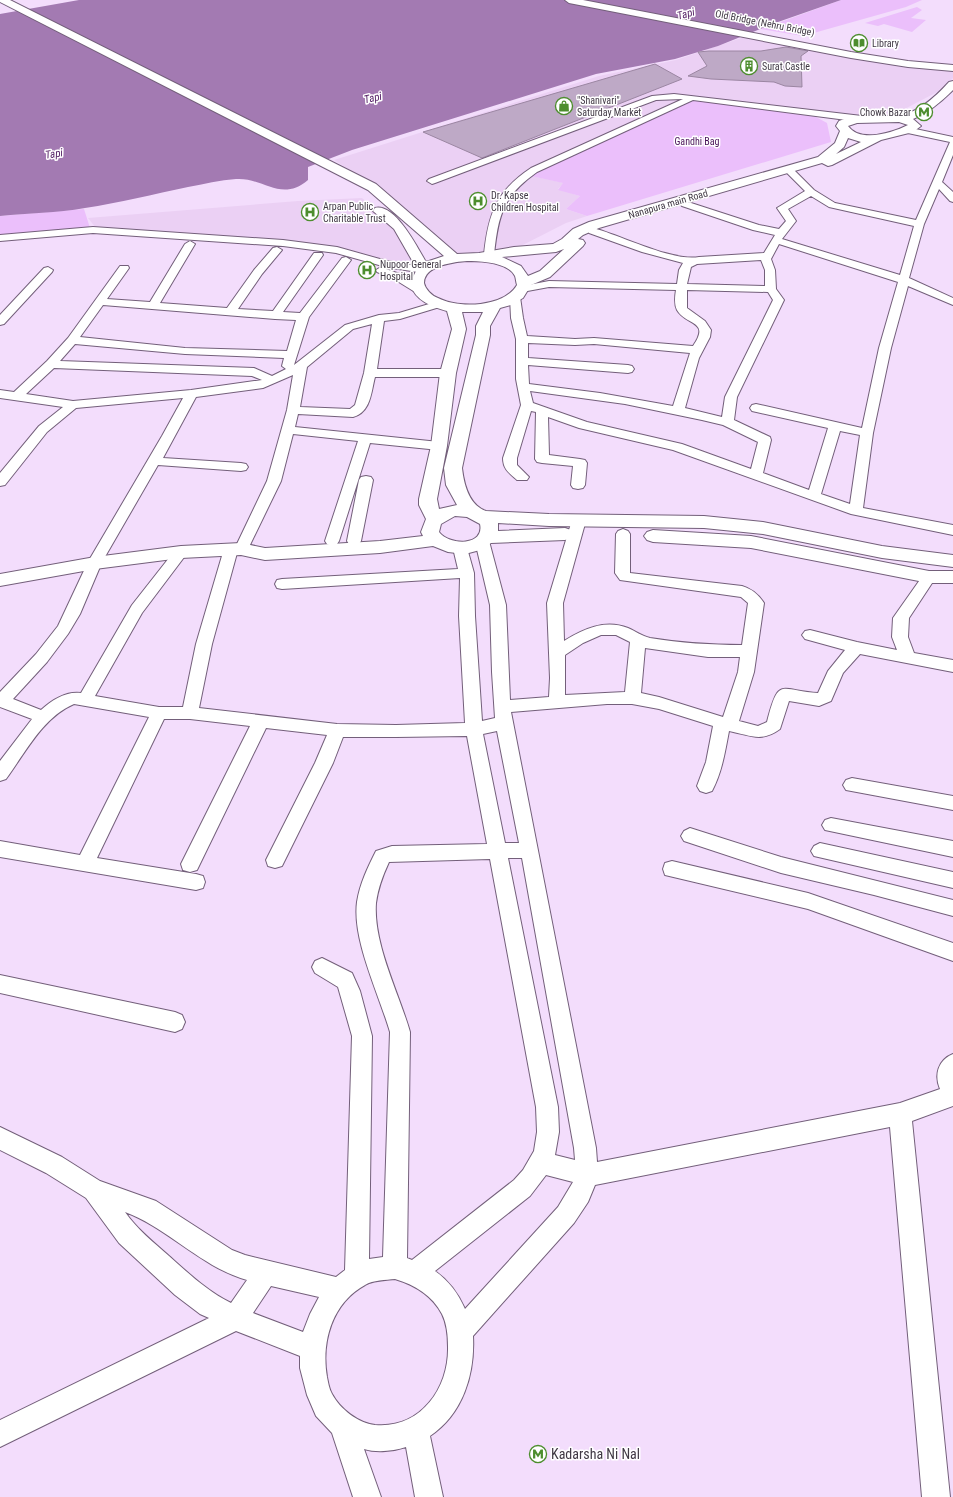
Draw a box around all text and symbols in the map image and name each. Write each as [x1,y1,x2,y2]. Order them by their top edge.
water label: Tapi [676,5,697,23]
street label: Old Bridge (Nehru Bridge) [714,8,816,39]
library icon: Library [849,33,869,53]
place label: Library [872,38,899,49]
building icon: Surat Castle [739,56,759,76]
place label: Surat Castle [762,61,810,72]
water label: Tapi [363,90,384,106]
place label: "Shanivari" Saturday Market [577,95,641,118]
shop icon: "Shanivari" Saturday Market [554,96,574,116]
metro station icon: Chowk Bazar [914,102,934,122]
place label: Chowk Bazar [860,107,911,118]
park label: Gandhi Bag [674,136,720,147]
water label: Tapi [44,146,64,162]
street label: Nanapura main Road [627,187,709,221]
place label: Dr. Kapse Children Hospital [491,190,559,213]
hospital icon: Dr. Kapse Children Hospital [468,191,488,211]
place label: Arpan Public Charitable Trust [323,201,386,224]
hospital icon: Arpan Public Charitable Trust [300,202,320,222]
place label: Nupoor General Hospital [380,259,441,282]
hospital icon: Nupoor General Hospital [357,260,377,280]
metro station icon: Kadarsha Ni Nal [528,1444,548,1464]
place label: Kadarsha Ni Nal [551,1446,640,1462]

